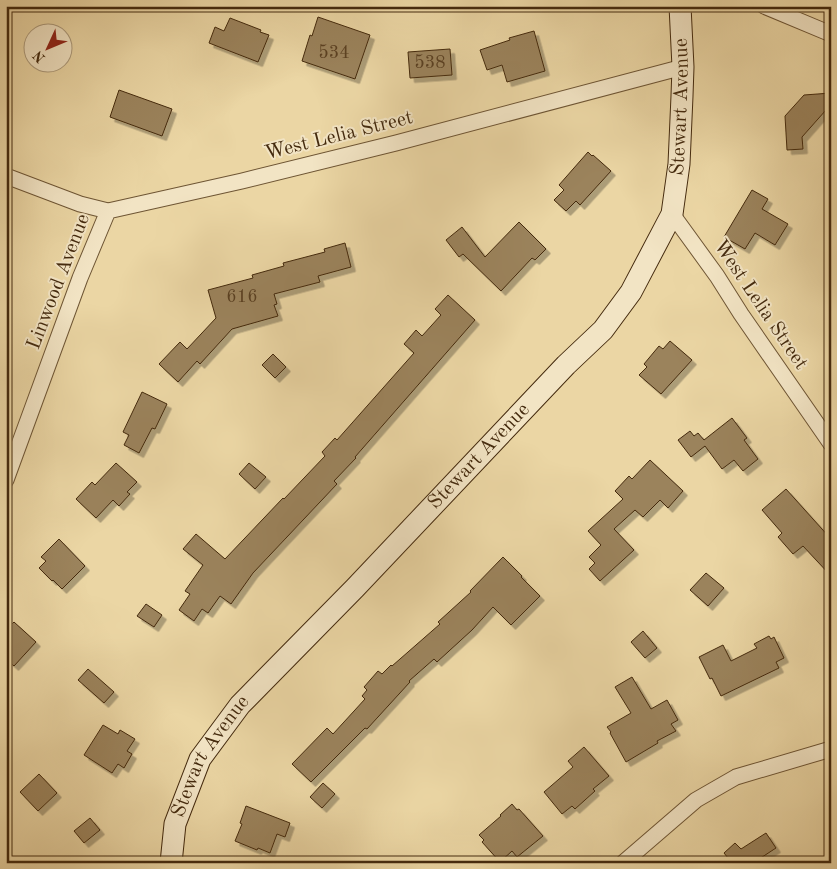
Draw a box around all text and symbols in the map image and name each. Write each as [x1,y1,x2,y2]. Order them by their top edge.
north arrow [22,22,72,72]
street label: Stewart Avenue [667,38,693,177]
house number: 534 [318,44,350,62]
text: N [30,47,48,65]
house number: 538 [414,54,446,72]
street label: West Lelia Street [263,108,415,164]
street label: Linwood Avenue [24,211,94,353]
street label: West Lelia Street [709,236,811,374]
house number: 616 [226,288,258,306]
street label: Stewart Avenue [425,400,534,514]
street label: Stewart Avenue [169,692,253,820]

